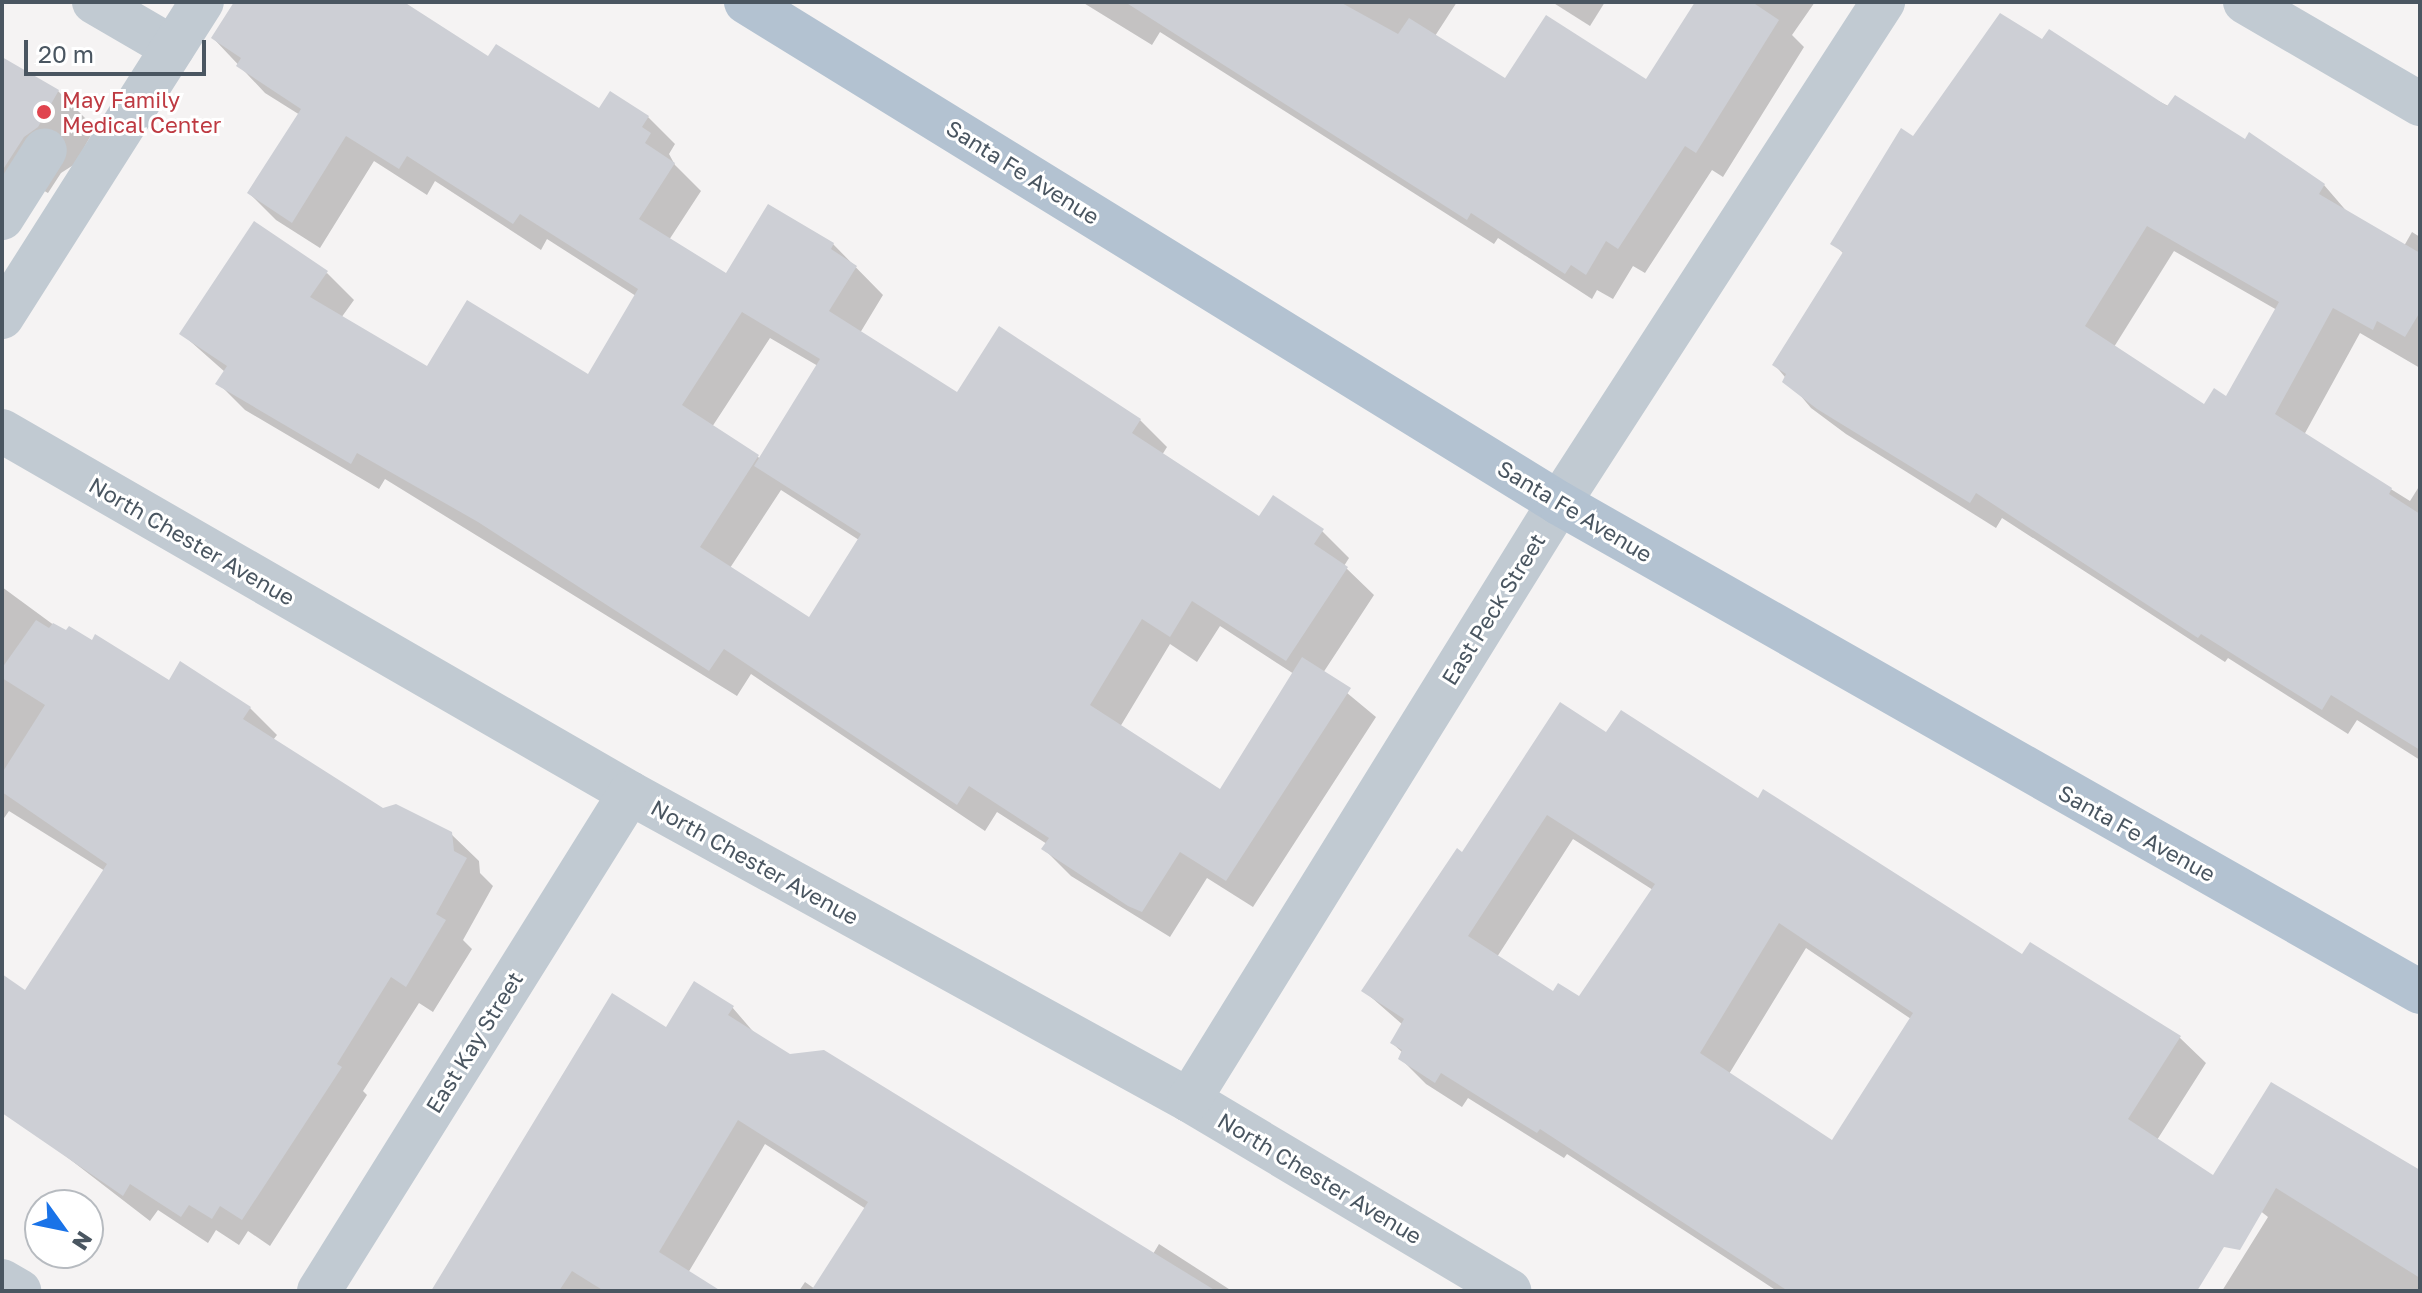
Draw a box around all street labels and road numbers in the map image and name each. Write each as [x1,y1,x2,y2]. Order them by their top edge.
street label: Santa Fe Avenue [942,114,1104,230]
street label: Santa Fe Avenue [1493,455,1657,567]
street label: North Chester Avenue [85,471,299,611]
street label: East Peck Street [1436,528,1550,690]
street label: Santa Fe Avenue [2054,779,2220,887]
street label: North Chester Avenue [647,794,863,930]
street label: East Kay Street [420,967,528,1117]
street label: North Chester Avenue [1213,1107,1427,1249]

